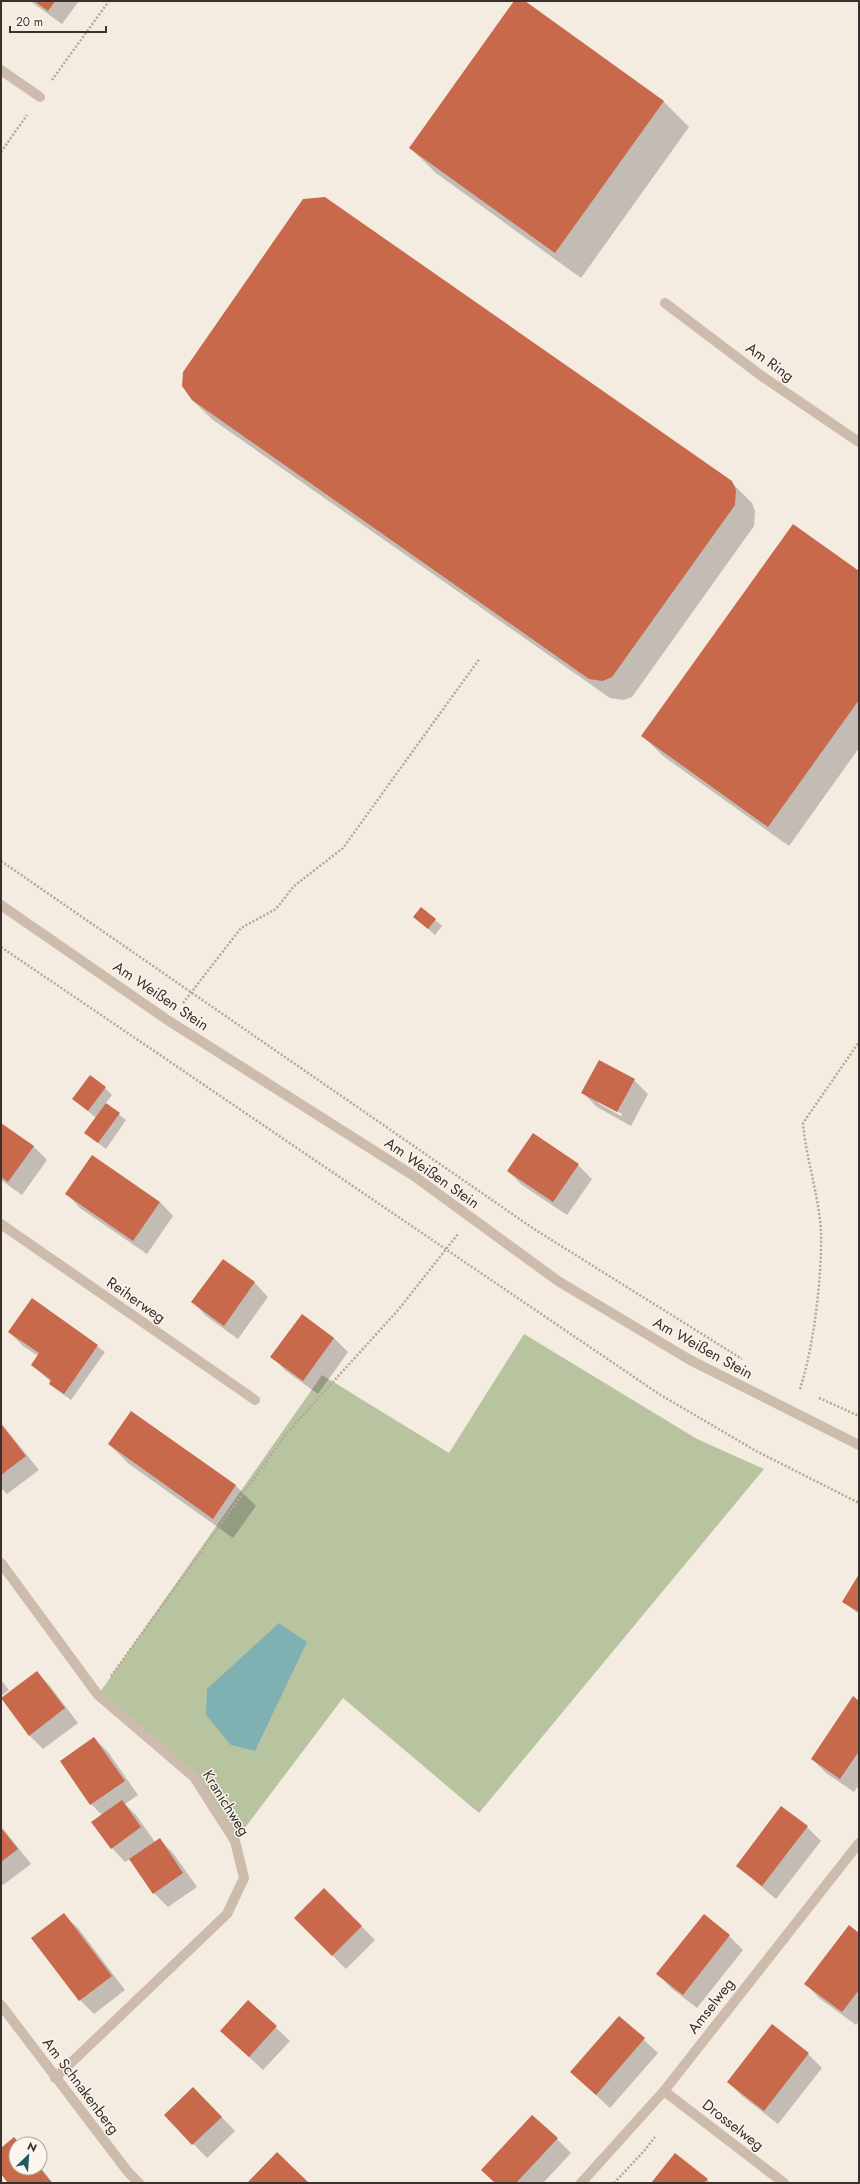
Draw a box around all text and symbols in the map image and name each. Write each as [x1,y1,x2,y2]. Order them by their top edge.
scale bar [10,8,106,34]
text: 20 m [16,13,43,31]
street label: Am Ring [741,337,799,387]
street label: Am Weißen Stein [109,956,213,1036]
street label: Am Weißen Stein [380,1132,484,1214]
street label: Reiherweg [102,1272,170,1328]
street label: Am Weißen Stein [649,1311,757,1385]
street label: Kranichweg [197,1766,255,1840]
street label: Amselweg [682,1974,740,2038]
street label: Am Schnakenberg [37,2033,125,2139]
street label: Drosselweg [698,2094,768,2156]
north arrow [8,2136,48,2176]
text: N [25,2138,40,2156]

